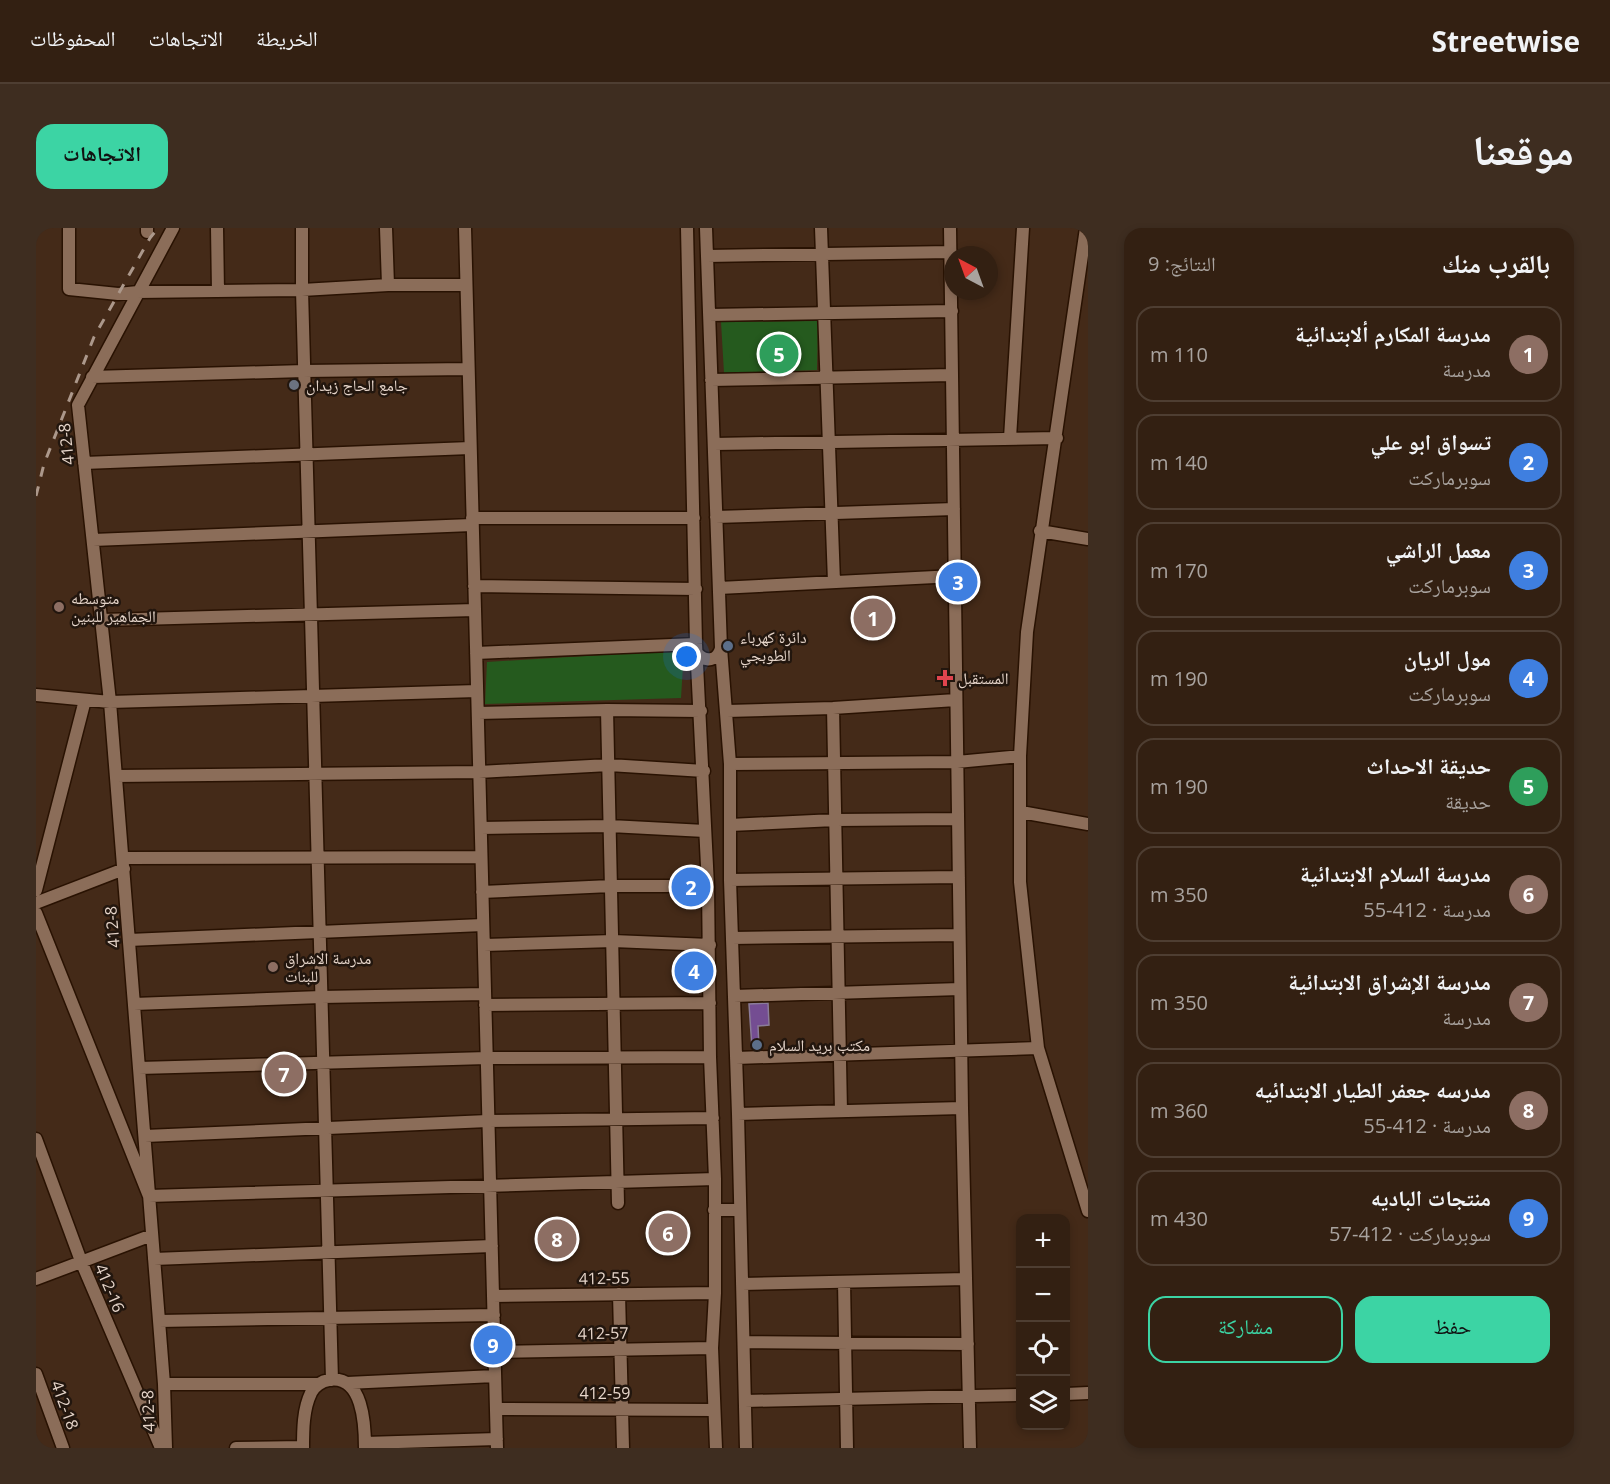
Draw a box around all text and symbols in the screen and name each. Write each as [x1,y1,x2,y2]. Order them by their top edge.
text: Streetwise [1431,22,1580,60]
text: المحفوظات [30,24,115,52]
text: الاتجاهات [148,24,223,52]
text: الخريطة [256,24,318,52]
text: موقعنا [1473,120,1574,177]
button: الاتجاهات [36,124,168,189]
text: بالقرب منك [1442,245,1550,281]
north arrow [944,246,998,300]
text: النتائج: 9 [1148,250,1216,277]
text: مدرسة المكارم ألابتدائية [1295,318,1491,348]
pin: 5 [760,332,798,376]
text: 110 m [1150,341,1208,368]
text: 1 [1523,341,1534,368]
text: مدرسة [1442,356,1491,383]
place label: جامع الحاج زيدان [306,374,408,396]
marker: جامع الحاج زيدان [287,378,301,392]
street label: 412-8 [53,422,79,466]
text: تسواق ابو علي [1370,426,1491,456]
text: 140 m [1150,449,1208,476]
text: 2 [1523,449,1534,476]
text: سوبرماركت [1408,464,1491,491]
text: معمل الراشي [1386,534,1491,564]
text: 170 m [1150,557,1208,584]
text: 3 [1523,557,1534,584]
pin: 3 [938,560,978,604]
text: سوبرماركت [1408,572,1491,599]
place label: متوسطه الجماهير للبنين [71,587,156,627]
pin: 1 [854,596,892,640]
marker: متوسطه الجماهير للبنين [52,600,66,614]
place label: دائرة كهرباء الطوبجي [740,626,807,668]
marker: دائرة كهرباء الطوبجي [721,639,735,653]
your location [672,642,701,671]
text: مول الريان [1404,642,1491,672]
text: 190 m [1150,665,1208,692]
text: 4 [1523,665,1534,692]
place label: المستقبل [958,667,1009,689]
marker: المستقبل [936,669,954,687]
text: سوبرماركت [1408,680,1491,707]
text: حديقة الاحداث [1366,750,1491,780]
text: 190 m [1150,773,1208,800]
text: 5 [1523,773,1534,800]
text: حديقة [1445,788,1491,815]
text: مدرسة السلام الابتدائية [1300,858,1491,888]
pin: 2 [672,864,710,910]
text: 350 m [1150,881,1208,908]
text: 6 [1523,881,1534,908]
text: مدرسة · 412-55 [1363,896,1491,923]
street label: 412-8 [99,905,125,949]
place label: مدرسة الاشراق للبنات [285,947,371,987]
pin: 4 [674,948,714,994]
marker: مدرسة الاشراق للبنات [266,960,280,974]
text: مدرسة الإشراق الابتدائية [1288,966,1491,996]
text: 350 m [1150,989,1208,1016]
text: 7 [1523,989,1534,1016]
text: مدرسة [1442,1004,1491,1031]
place label: مكتب بريد السلام [769,1034,870,1056]
marker: مكتب بريد السلام [750,1038,764,1052]
pin: 7 [264,1052,304,1096]
text: مدرسه جعفر الطيار الابتدائيه [1254,1074,1491,1104]
text: 360 m [1150,1097,1208,1124]
text: 8 [1523,1097,1534,1124]
text: مدرسة · 412-55 [1363,1112,1491,1139]
text: منتجات الباديه [1371,1182,1491,1212]
text: 430 m [1150,1205,1208,1232]
text: 9 [1523,1205,1534,1232]
pin: 6 [648,1210,688,1256]
map controls [1016,1214,1070,1430]
button: + [1016,1214,1070,1268]
pin: 8 [538,1216,576,1262]
text: سوبرماركت · 412-57 [1329,1220,1491,1247]
street label: 412-16 [90,1260,130,1316]
street label: 412-55 [578,1267,630,1289]
button: − [1016,1268,1070,1322]
button: مشاركة [1148,1296,1343,1363]
button: حفظ [1355,1296,1550,1363]
pin: 9 [474,1322,512,1368]
street label: 412-57 [577,1322,629,1344]
button: locate [1016,1322,1070,1376]
button: layers [1016,1376,1070,1430]
street label: 412-18 [46,1377,84,1433]
street label: 412-59 [580,1382,630,1404]
street label: 412-8 [136,1390,160,1432]

